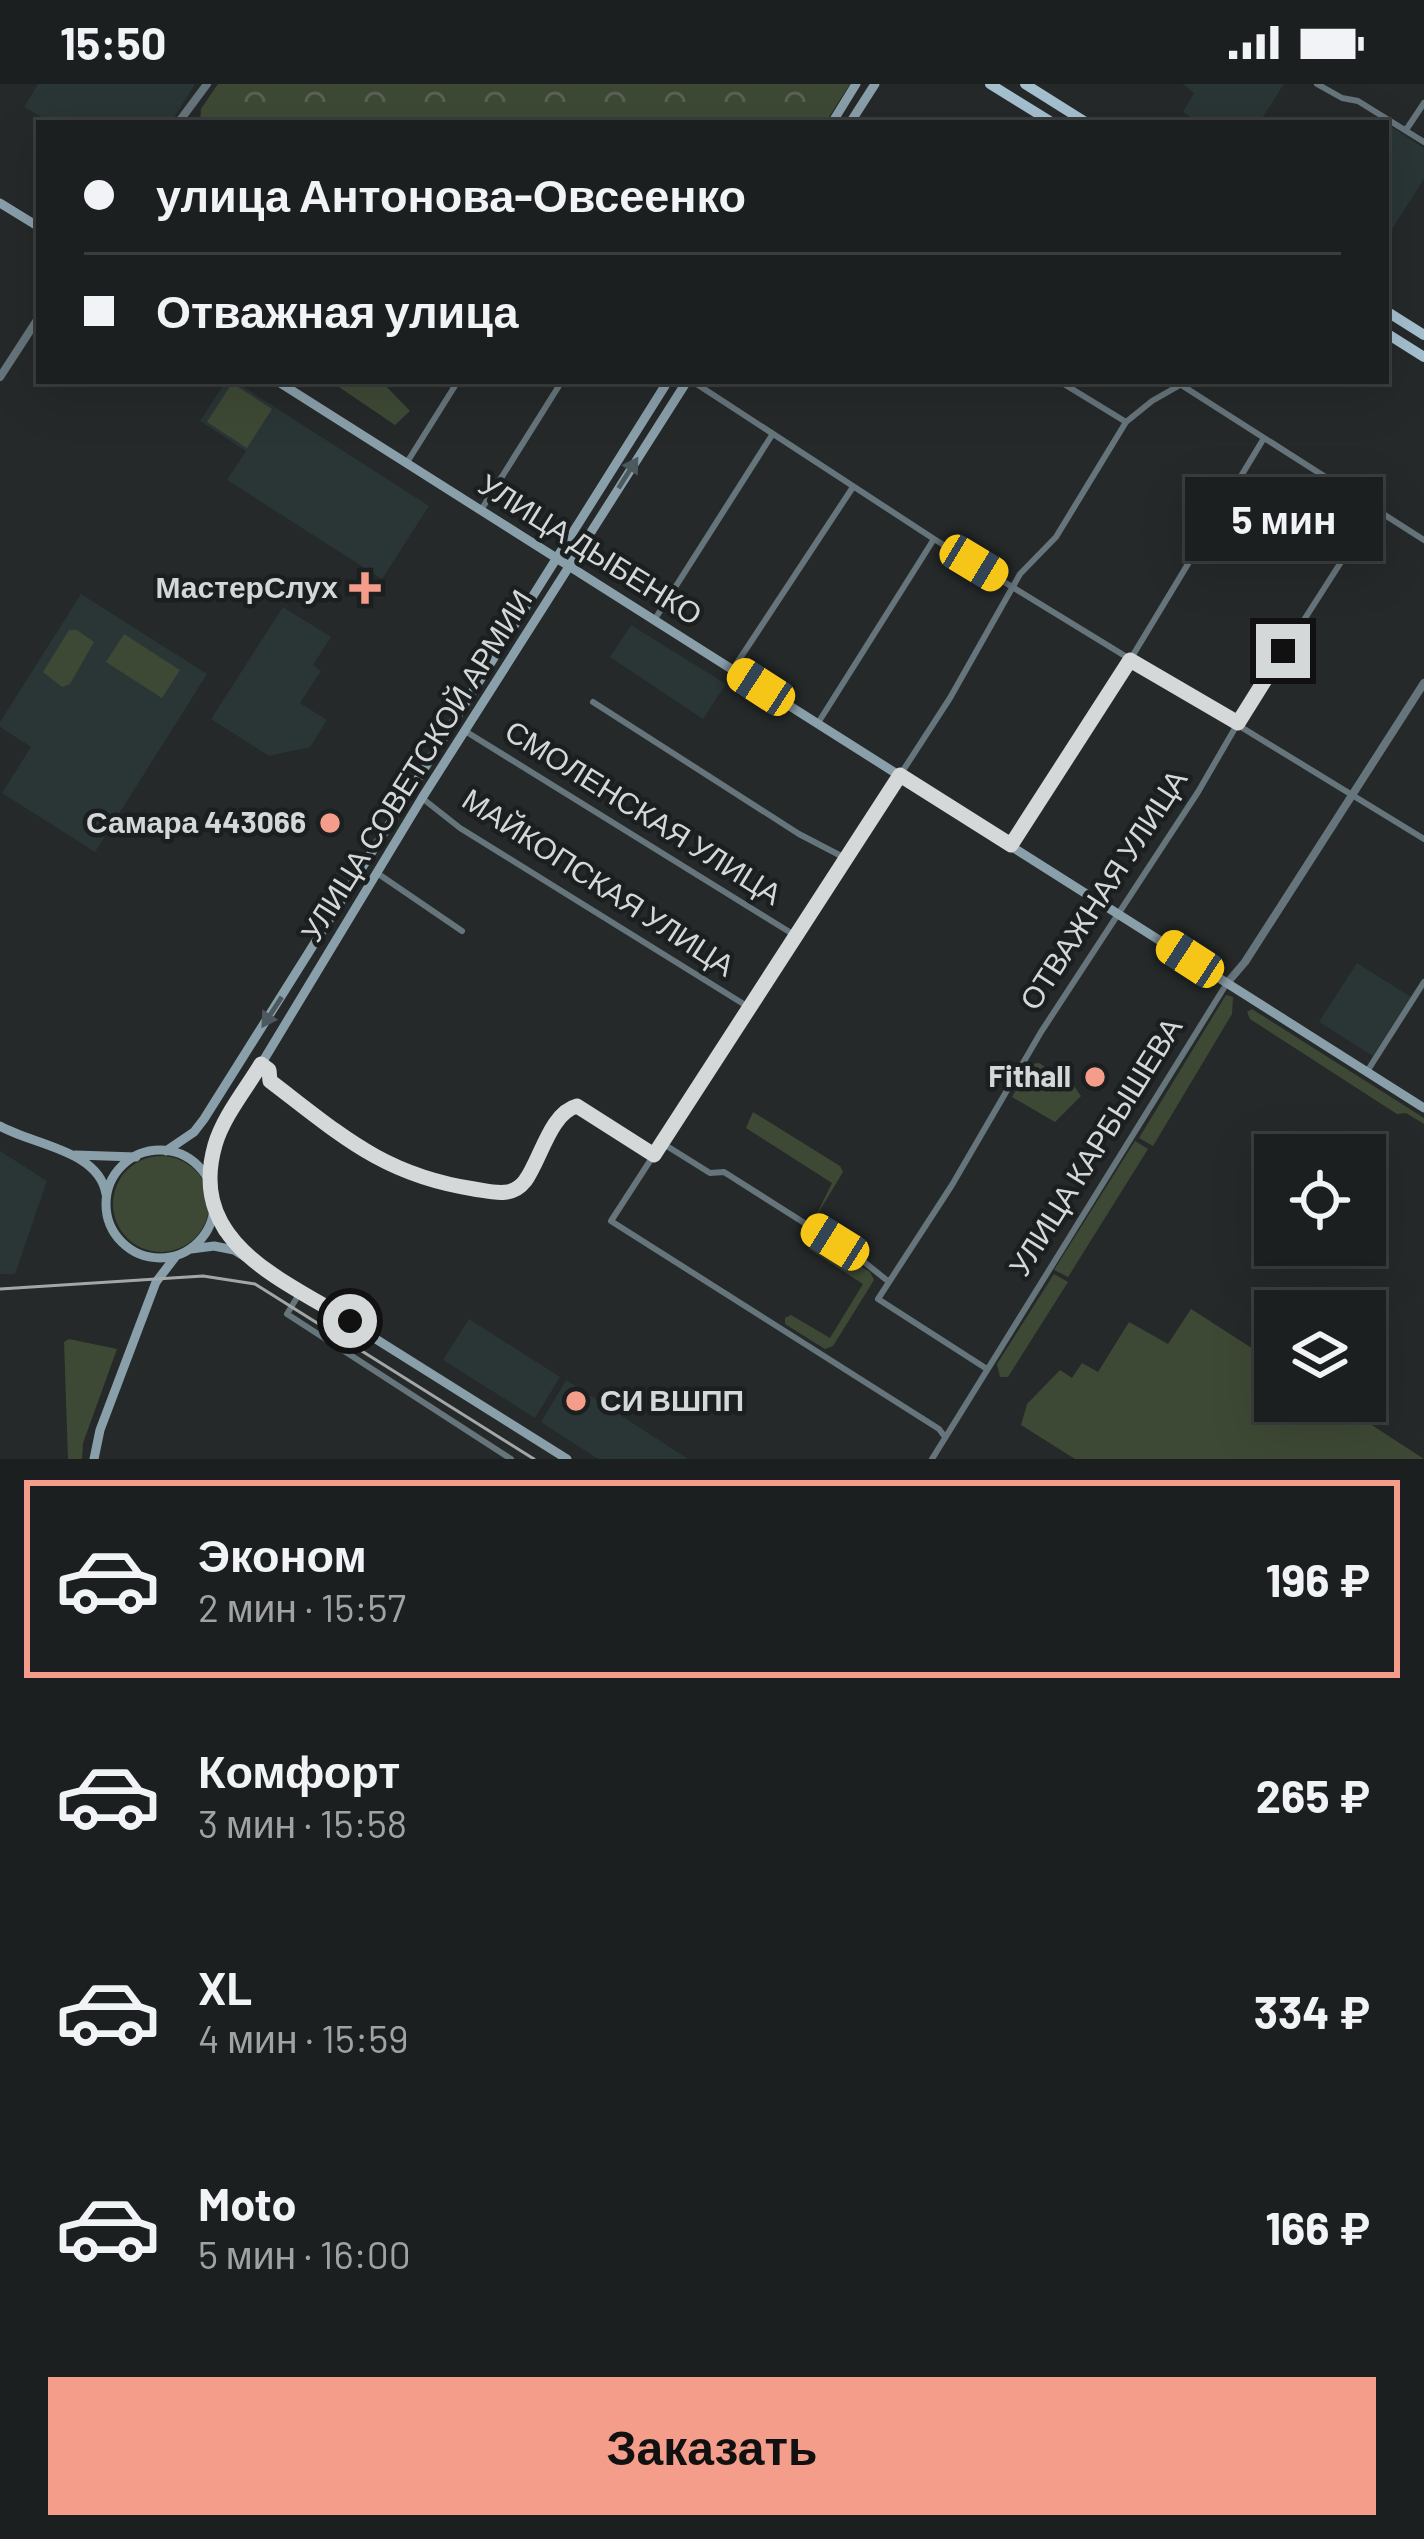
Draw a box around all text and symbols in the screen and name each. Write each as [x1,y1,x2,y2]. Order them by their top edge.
text: 15:50 [60,15,166,69]
text: улица Антонова-Овсеенко [156,167,746,221]
text: Отважная улица [156,283,518,337]
one-way arrow [617,457,639,489]
street label: УЛИЦА ДЫБЕНКО [473,465,709,631]
callout: 5 мин [1184,477,1382,561]
text: 5 мин [1231,495,1337,542]
car [934,529,1014,597]
place label: МастерСлух [156,568,338,604]
marker: МастерСлух [349,572,381,604]
street label: УЛИЦА СОВЕТСКОЙ АРМИИ [292,583,539,947]
route end [1256,624,1310,678]
car [721,652,801,722]
street label: СМОЛЕНСКАЯ УЛИЦА [499,712,789,911]
street label: ОТВАЖНАЯ УЛИЦА [1011,762,1193,1016]
street label: МАЙКОПСКАЯ УЛИЦА [456,780,742,983]
place label: Самара 443066 [86,803,306,839]
marker: Самара 443066 [317,810,343,836]
car [1150,924,1230,994]
one-way arrow [262,996,284,1029]
street label: УЛИЦА КАРБЫШЕВА [1000,1010,1188,1282]
place label: Fithall [988,1057,1071,1093]
marker: Fithall [1082,1064,1108,1090]
map controls [1254,1134,1386,1422]
button: locate [1254,1134,1386,1266]
car [795,1208,875,1276]
button: layers [1254,1290,1386,1422]
route start [323,1294,377,1348]
place label: СИ ВШПП [600,1381,744,1417]
marker: СИ ВШПП [563,1388,589,1414]
icon: car [54,1525,162,1633]
text: Эконом [198,1527,367,1581]
text: 196 ₽ [1265,1552,1370,1606]
text: 2 мин · 15:57 [198,1583,406,1630]
icon: car [54,1741,162,1849]
text: Комфорт [198,1743,400,1797]
text: 265 ₽ [1256,1768,1370,1822]
text: 3 мин · 15:58 [198,1799,407,1846]
icon: car [54,1957,162,2065]
text: XL [198,1960,252,2014]
text: 334 ₽ [1254,1984,1370,2038]
text: 4 мин · 15:59 [198,2014,409,2061]
icon: car [54,2173,162,2281]
text: Moto [198,2176,296,2230]
text: 166 ₽ [1265,2200,1370,2254]
text: 5 мин · 16:00 [198,2230,411,2277]
button: Заказать [48,2377,1376,2515]

